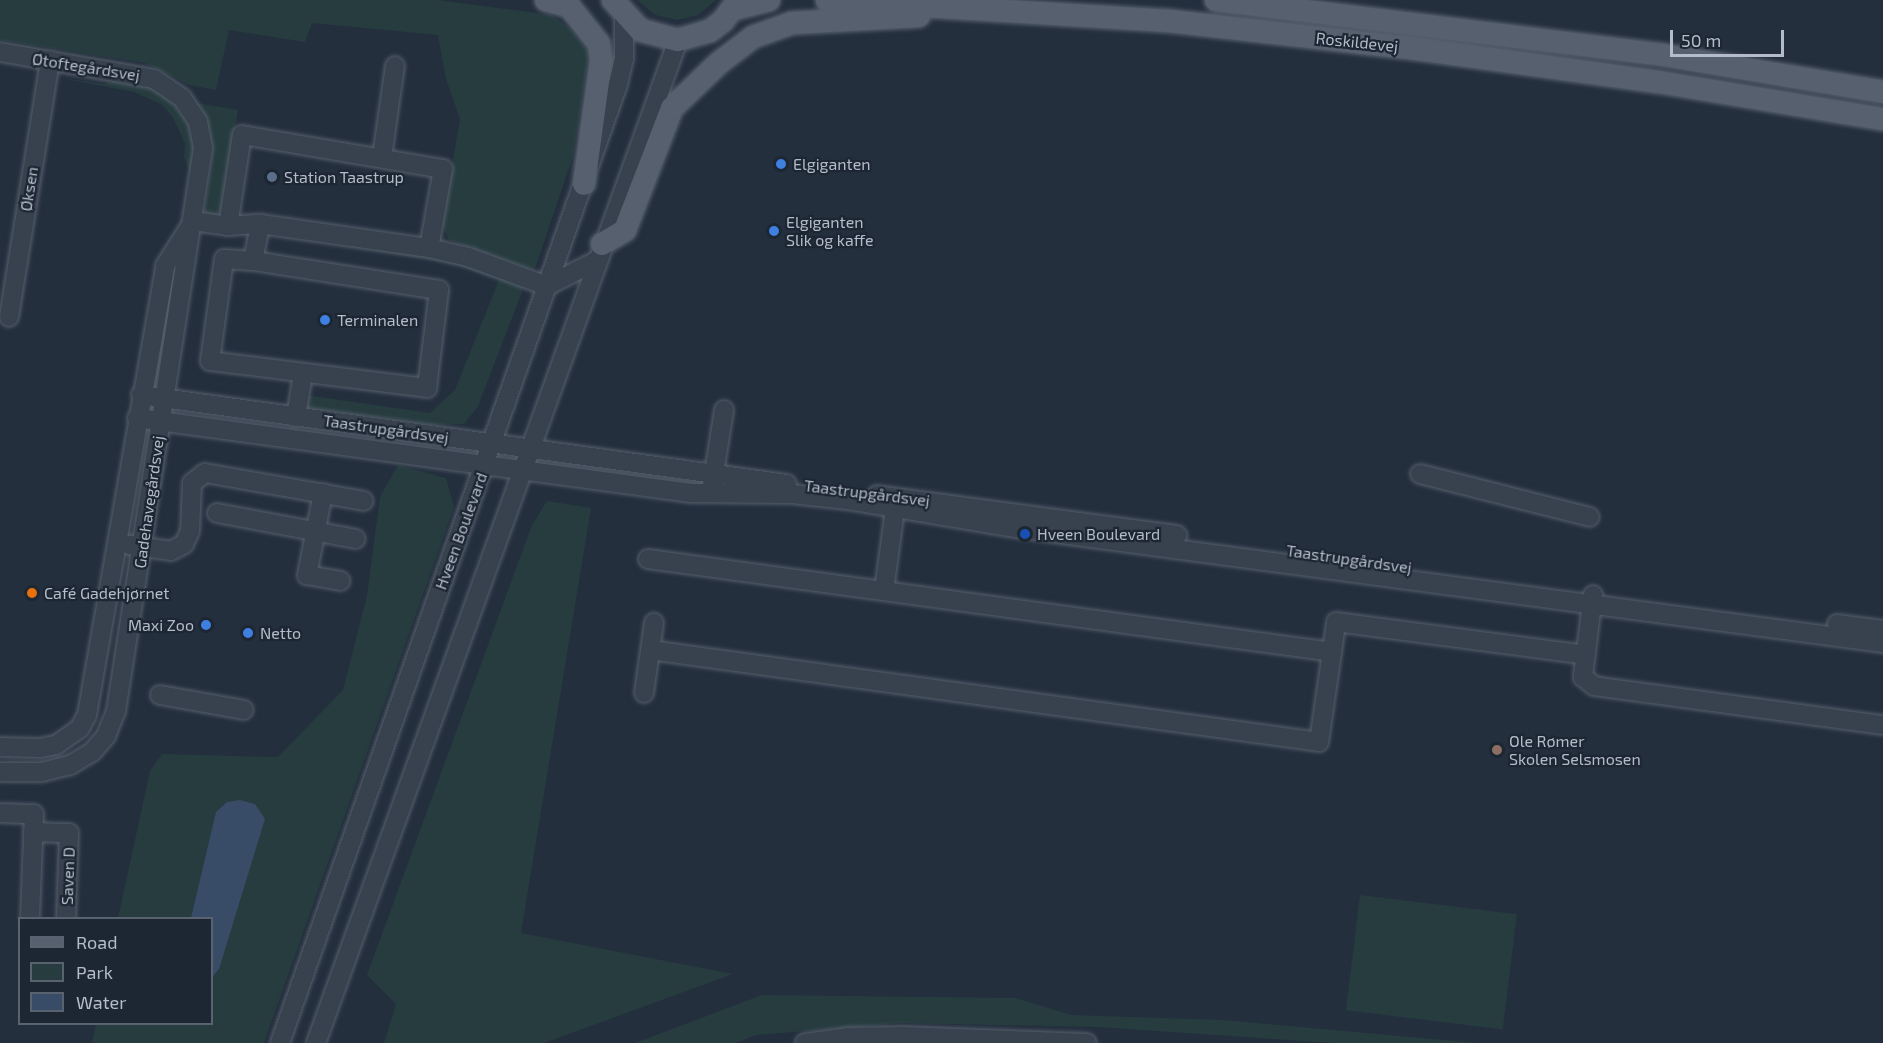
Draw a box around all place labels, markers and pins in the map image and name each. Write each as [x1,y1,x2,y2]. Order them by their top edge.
place label: Elgiganten [793,154,871,174]
marker: Elgiganten [774,157,788,171]
place label: Station Taastrup [284,167,404,187]
marker: Station Taastrup [265,170,279,184]
place label: Elgiganten Slik og kaffe [786,212,874,250]
marker: Elgiganten Slik og kaffe [767,224,781,238]
place label: Terminalen [337,310,418,330]
marker: Terminalen [318,313,332,327]
place label: Hveen Boulevard [1037,524,1160,544]
marker: Hveen Boulevard [1018,527,1032,541]
place label: Café Gadehjørnet [44,583,169,603]
marker: Café Gadehjørnet [25,586,39,600]
place label: Maxi Zoo [128,615,194,635]
marker: Maxi Zoo [199,618,213,632]
place label: Netto [260,623,301,643]
marker: Netto [241,626,255,640]
place label: Ole Rømer Skolen Selsmosen [1509,731,1641,769]
marker: Ole Rømer Skolen Selsmosen [1490,743,1504,757]

